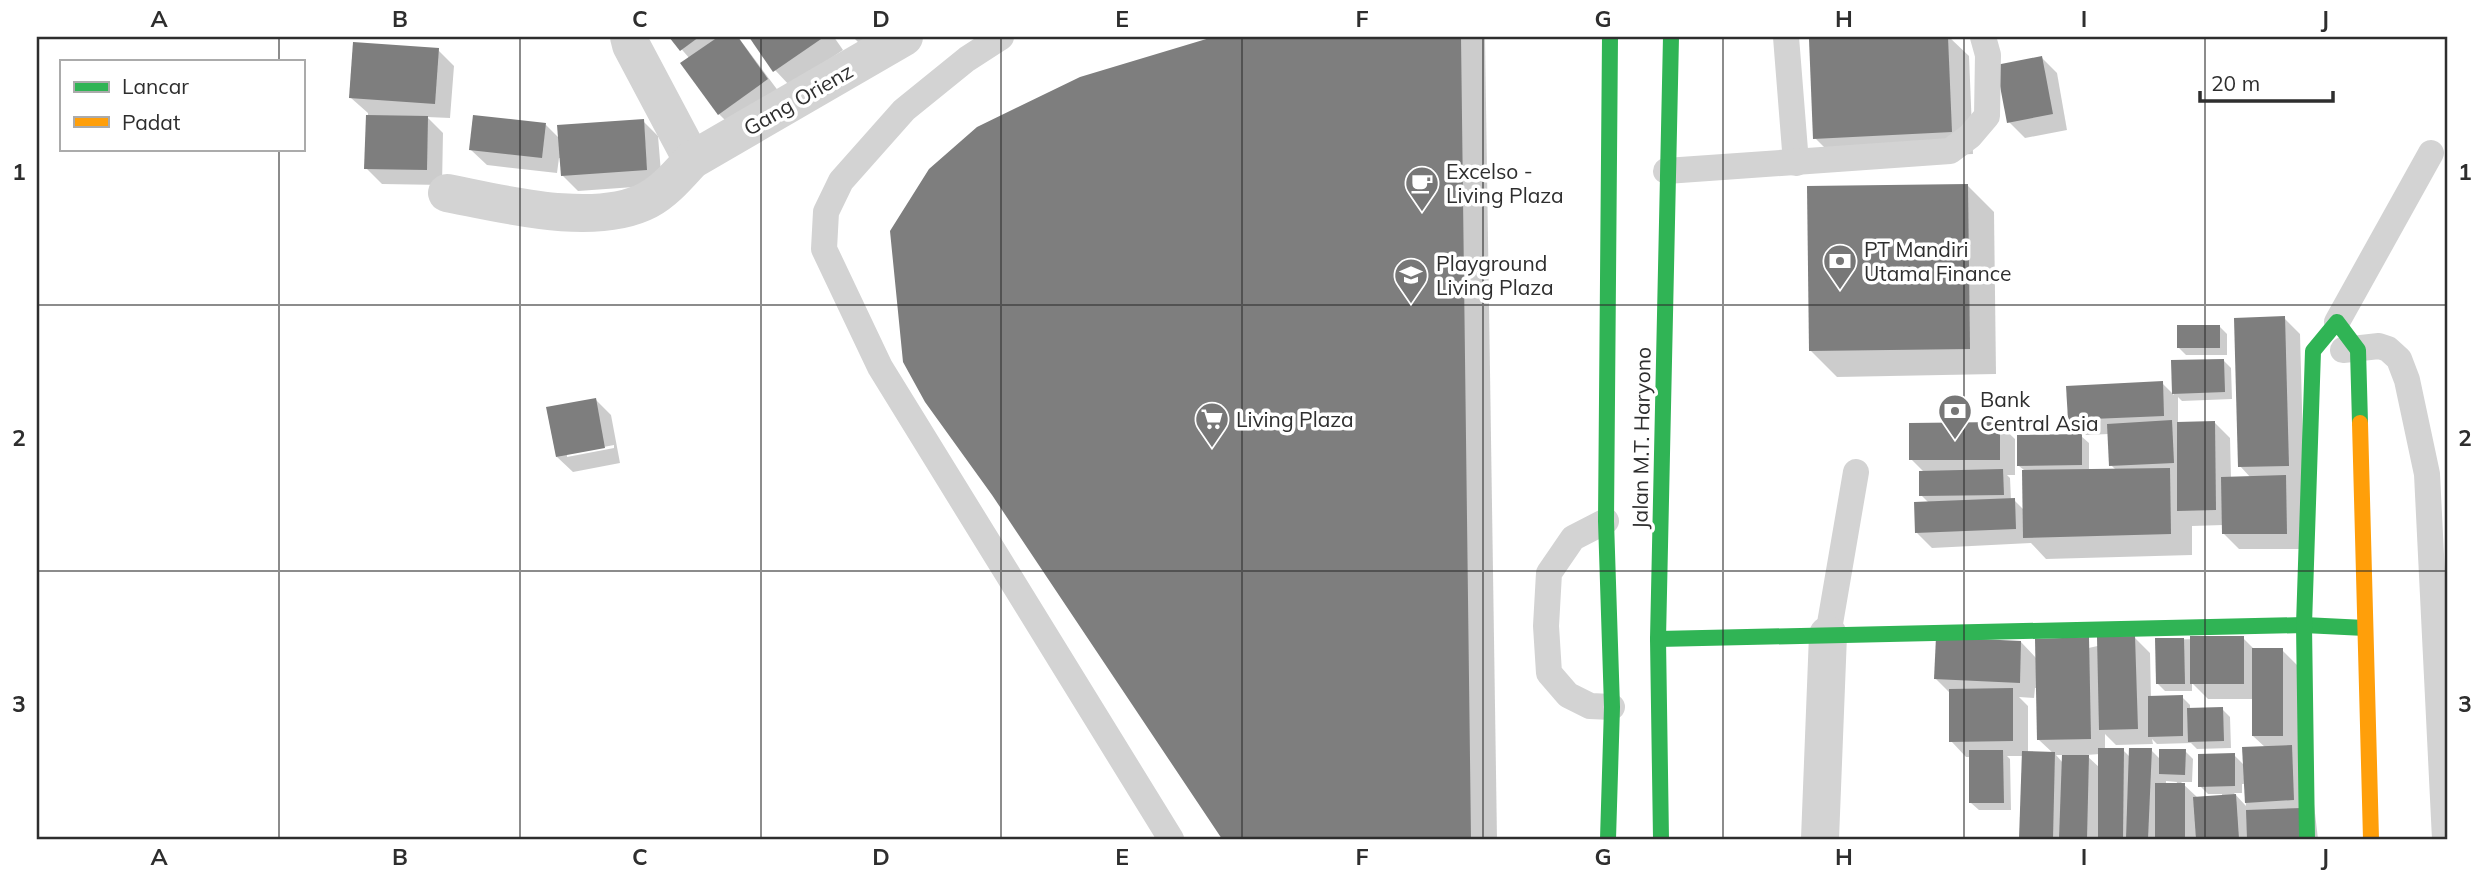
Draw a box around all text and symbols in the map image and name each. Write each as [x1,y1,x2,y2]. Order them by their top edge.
text: A [150,4,168,33]
text: B [392,4,408,33]
text: C [632,4,648,33]
text: D [872,4,890,33]
text: E [1115,4,1129,33]
text: F [1355,4,1369,33]
text: G [1594,4,1612,33]
text: H [1835,4,1853,33]
text: I [2081,4,2087,33]
text: J [2321,4,2329,33]
street label: Gang Orienz [739,57,857,141]
legend [60,60,304,150]
scale bar [2200,60,2334,104]
text: 20 m [2211,70,2260,96]
text: Lancar [122,73,189,99]
text: Padat [122,109,180,135]
text: 1 [12,157,26,186]
text: 1 [2458,157,2472,186]
place label: Excelso - Living Plaza [1446,158,1564,208]
cafe icon: Excelso - Living Plaza [1403,164,1441,213]
place label: PT Mandiri Utama Finance [1864,236,2011,286]
bank icon: PT Mandiri Utama Finance [1821,242,1859,291]
place label: Playground Living Plaza [1436,250,1554,300]
school or university icon: Playground Living Plaza [1392,256,1430,305]
street label: Jalan M.T. Haryono [1626,347,1656,529]
place label: Bank Central Asia [1980,386,2099,436]
bank icon: Bank Central Asia [1936,392,1974,441]
supermarket icon: Living Plaza [1193,400,1231,449]
place label: Living Plaza [1236,406,1354,432]
text: 2 [12,423,26,452]
text: 2 [2458,423,2472,452]
text: 3 [12,689,26,718]
text: 3 [2458,689,2472,718]
text: A [150,842,168,871]
text: B [392,842,408,871]
text: C [632,842,648,871]
text: D [872,842,890,871]
text: E [1115,842,1129,871]
text: F [1355,842,1369,871]
text: G [1594,842,1612,871]
text: H [1835,842,1853,871]
text: I [2081,842,2087,871]
text: J [2321,842,2329,871]

